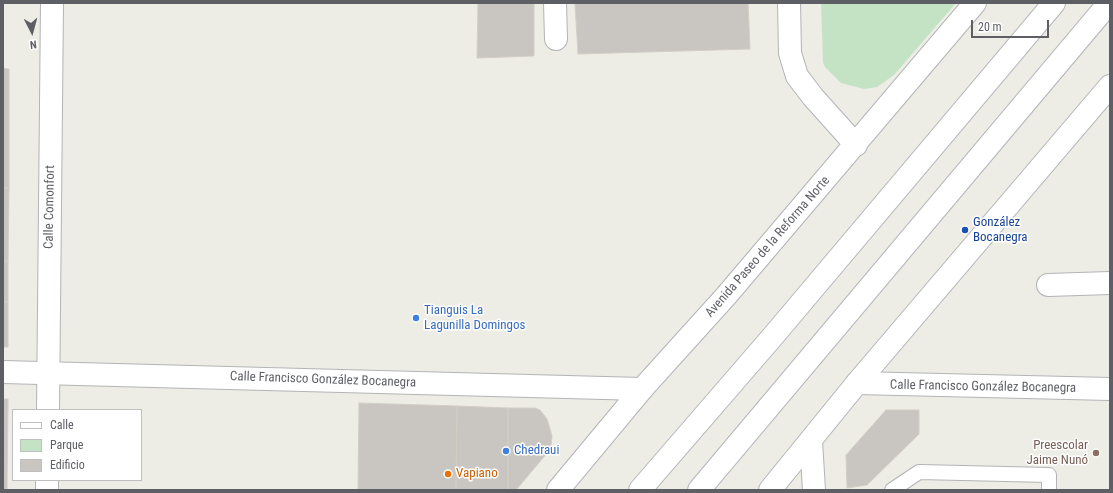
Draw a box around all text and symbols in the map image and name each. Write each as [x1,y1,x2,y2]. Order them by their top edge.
north arrow [12,12,52,52]
scale bar [973,12,1051,38]
text: 20 m [978,20,1002,34]
text: N [29,38,37,51]
street label: Calle Comonfort [41,165,59,249]
street label: Avenida Paseo de la Reforma Norte [703,173,833,321]
place label: González Bocanegra [973,215,1028,246]
marker: González Bocanegra [960,225,970,235]
place label: Tianguis La Lagunilla Domingos [424,303,525,334]
marker: Tianguis La Lagunilla Domingos [411,313,421,323]
street label: Calle Francisco González Bocanegra [230,369,416,391]
street label: Calle Francisco González Bocanegra [890,378,1076,396]
legend [12,409,142,481]
text: Calle [50,418,74,432]
text: Parque [50,438,83,452]
place label: Preescolar Jaime Nunó [1026,438,1088,469]
place label: Chedraui [514,443,559,459]
marker: Chedraui [501,446,511,456]
marker: Preescolar Jaime Nunó [1091,448,1101,458]
text: Edificio [50,458,85,472]
place label: Vapiano [456,466,498,482]
marker: Vapiano [443,469,453,479]

